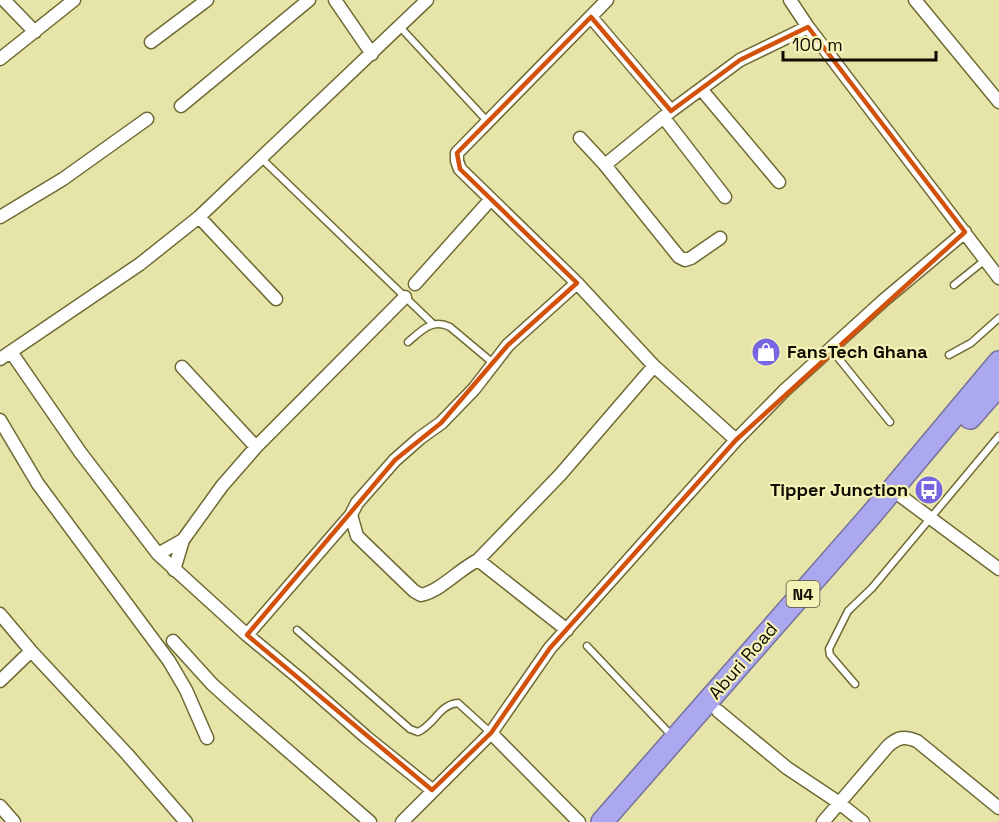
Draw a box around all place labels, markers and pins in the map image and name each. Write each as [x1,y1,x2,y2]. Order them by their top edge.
shop icon: FansTech Ghana [750,336,782,368]
place label: FansTech Ghana [787,340,928,363]
bus stop icon: Tipper Junction [913,474,945,506]
place label: Tipper Junction [770,478,908,501]

